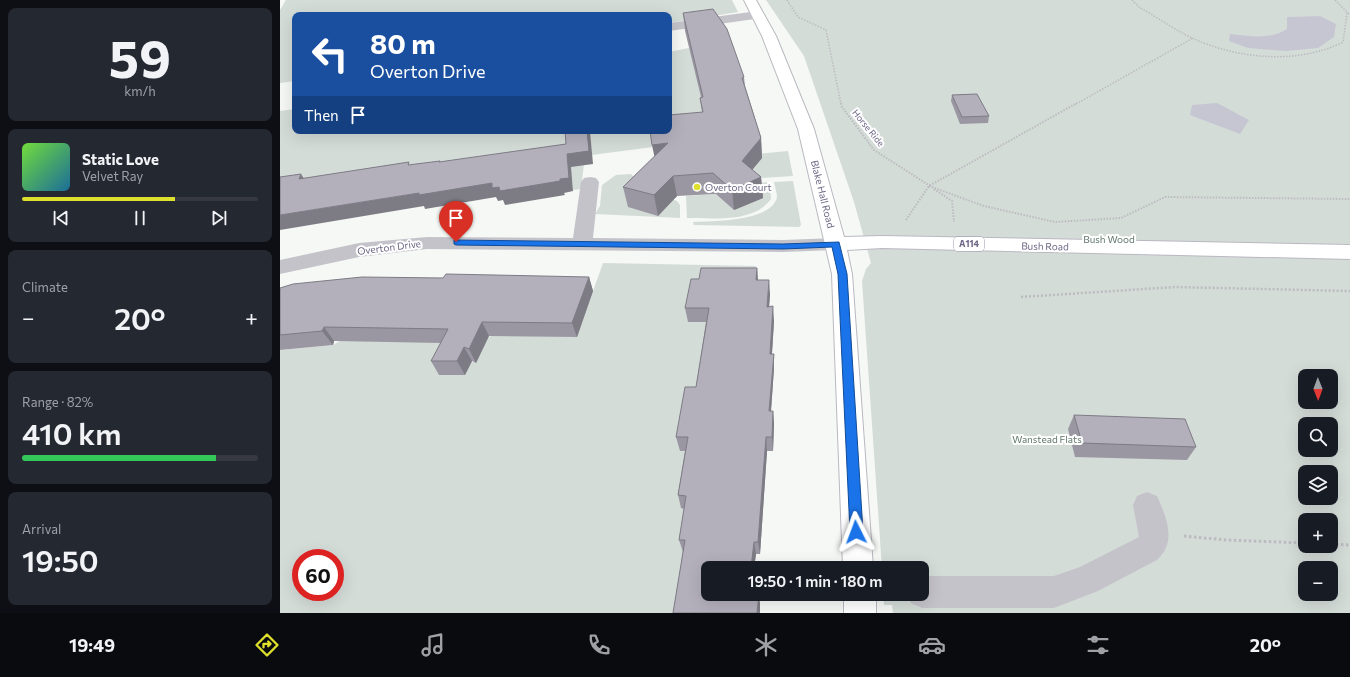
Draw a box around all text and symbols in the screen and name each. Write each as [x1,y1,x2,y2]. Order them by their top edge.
text: 59 [109,25,171,89]
text: 80 m [370,26,436,60]
icon: left [304,28,356,80]
text: Overton Drive [370,60,486,82]
text: km/h [124,83,156,99]
icon: arrive [347,104,369,126]
text: Then [304,106,339,124]
street label: Horse Ride [850,107,887,149]
text: Static Love [82,150,159,168]
street label: Blake Hall Road [809,159,837,229]
text: Velvet Ray [82,168,143,184]
place label: Overton Court [705,181,772,193]
marker: Overton Court [692,182,702,192]
pin [439,201,473,242]
icon: previous [50,207,72,229]
icon: pause [129,207,151,229]
icon: next [208,207,230,229]
icon: arrive [445,207,467,229]
park label: Bush Wood [1083,233,1135,245]
street label: Overton Drive [356,237,422,257]
road number: A114 [954,237,984,251]
street label: Bush Road [1021,240,1069,252]
text: Climate [22,279,68,295]
text: 20° [114,299,165,336]
text: − [22,304,35,331]
text: + [245,304,258,331]
north arrow [1298,369,1338,409]
map controls [1298,369,1338,601]
text: Range · 82% [22,394,93,410]
text: 410 km [22,414,121,451]
button: search [1298,417,1338,457]
park label: Wanstead Flats [1012,433,1082,445]
button: layers [1298,465,1338,505]
position arrow [835,511,877,553]
button: + [1298,513,1338,553]
text: Arrival [22,521,61,537]
text: 19:50 [22,541,99,578]
speed limit sign: 60 [292,549,344,601]
button: − [1298,561,1338,601]
text: 19:50 · 1 min · 180 m [748,572,882,590]
icon: directions [253,631,281,659]
icon: music [419,631,447,659]
icon: phone [585,631,613,659]
icon: climate [752,631,780,659]
icon: car [918,631,946,659]
icon: filters [1084,631,1112,659]
text: 19:49 [69,634,115,656]
text: 20° [1250,634,1281,656]

